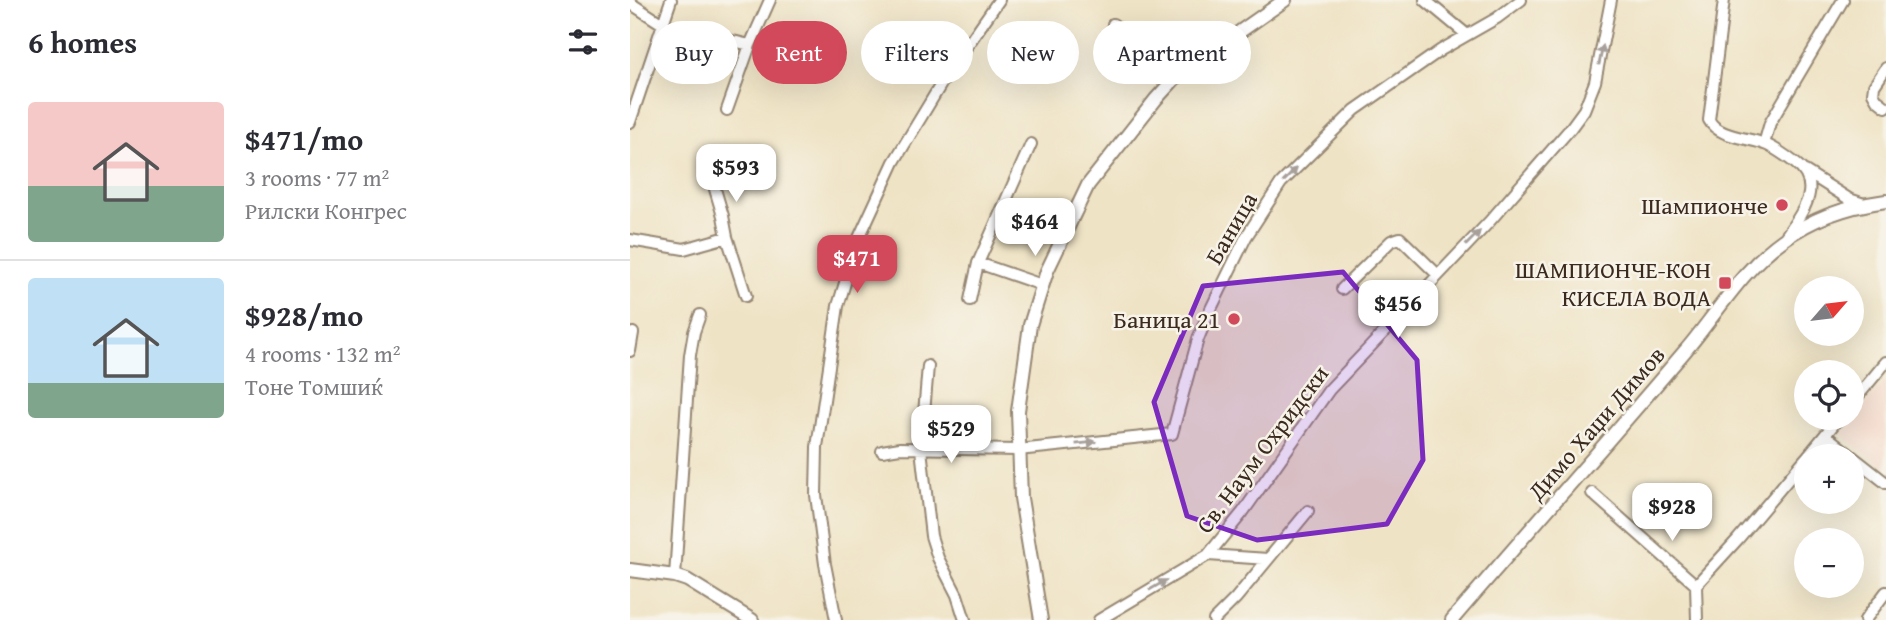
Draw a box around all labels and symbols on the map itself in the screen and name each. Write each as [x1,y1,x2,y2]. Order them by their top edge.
one-way arrow [1596,44,1607,66]
pin: $593 [695,144,777,204]
one-way arrow [1281,166,1298,183]
street label: Баница [1196,185,1266,271]
place label: Шампионче [1641,188,1768,223]
marker: Шампионче [1774,197,1790,213]
pin: $464 [994,198,1076,258]
one-way arrow [1465,230,1482,247]
pin: $471 [816,236,898,295]
place label: ШАМПИОНЧЕ-КОН КИСЕЛА ВОДА [1515,252,1711,315]
marker: ШАМПИОНЧЕ-КОН КИСЕЛА ВОДА [1717,275,1733,291]
north arrow [1794,276,1864,346]
pin: $456 [1357,280,1439,340]
place label: Баница 21 [1113,302,1220,337]
marker: Баница 21 [1226,311,1242,327]
street label: Димо Хаџи Димов [1518,338,1673,509]
street label: Св. Наум Охридски [1187,358,1337,540]
pin: $529 [910,406,992,465]
one-way arrow [1075,437,1097,448]
pin: $928 [1631,484,1713,543]
one-way arrow [1149,579,1168,592]

